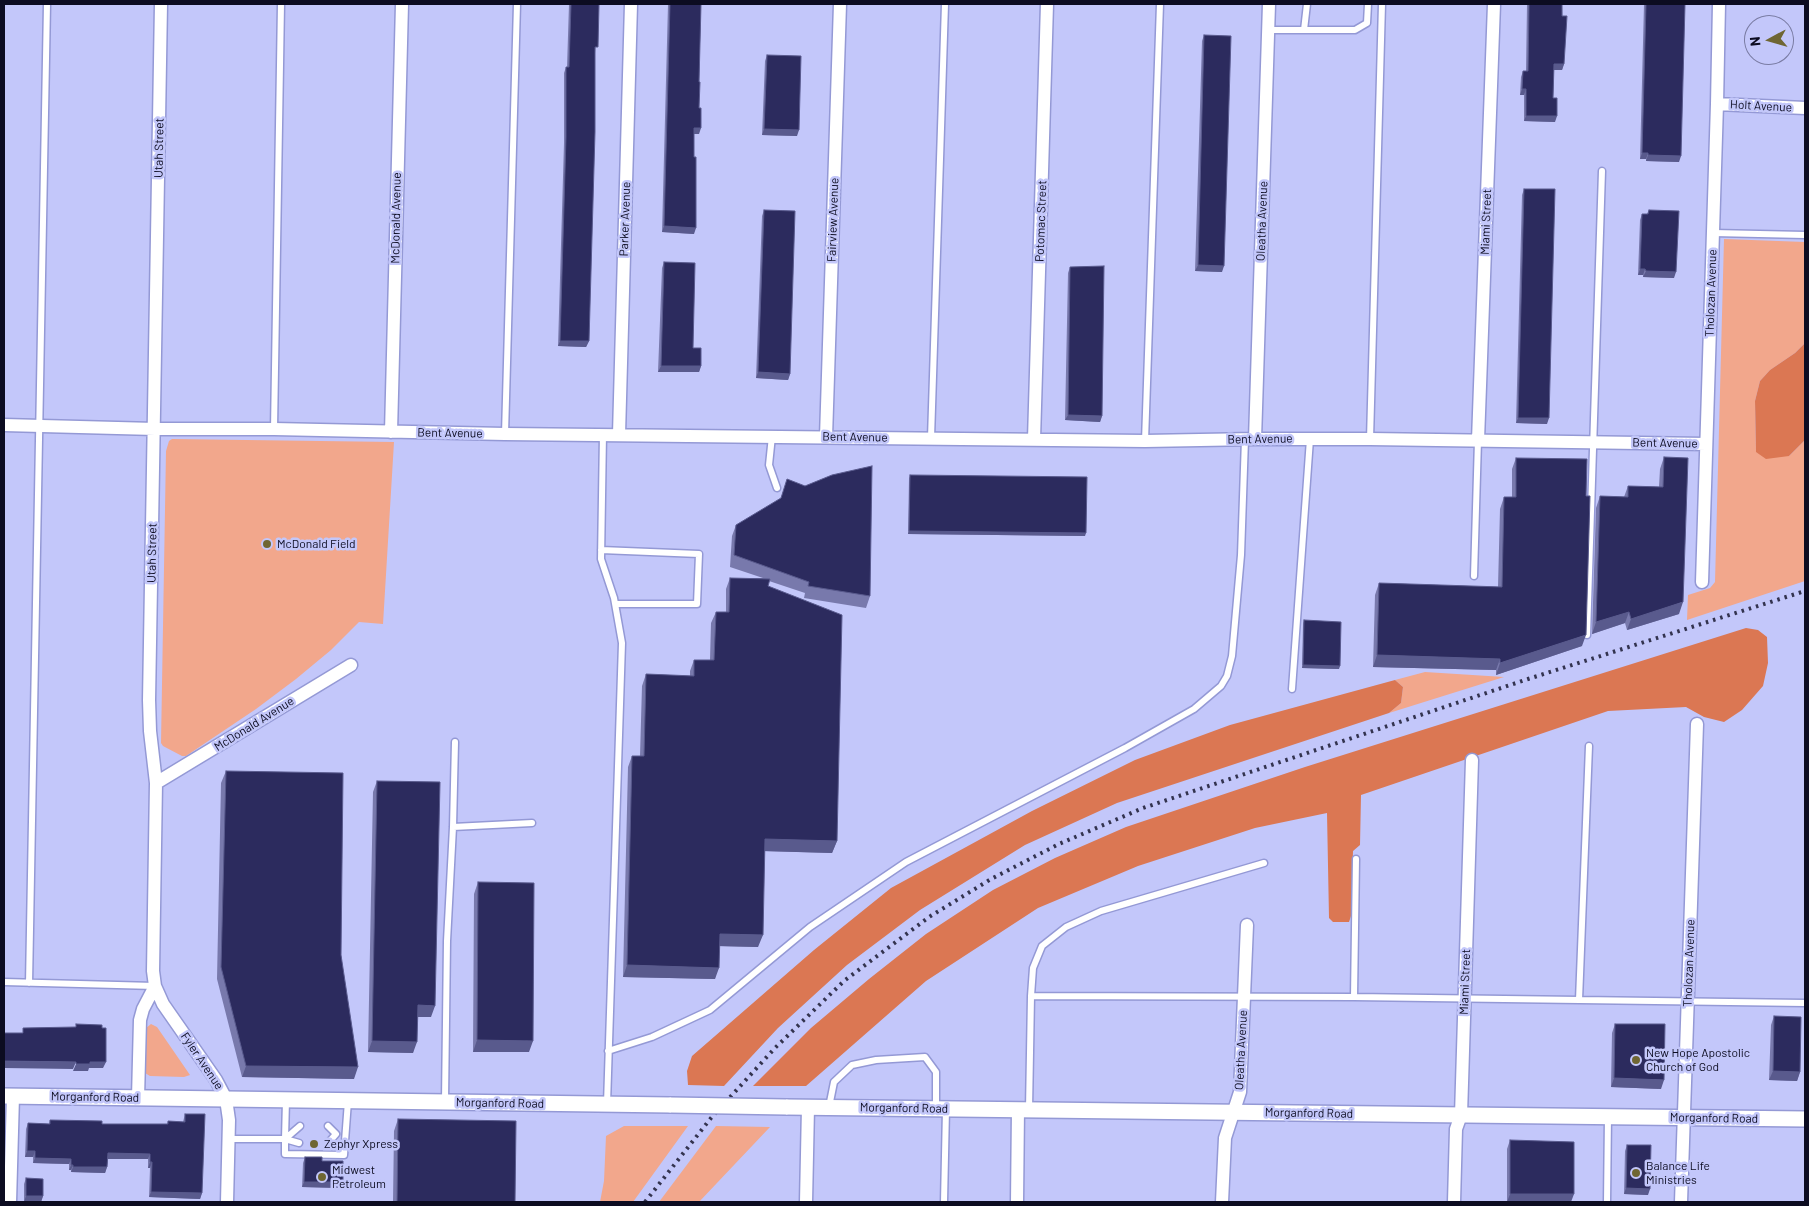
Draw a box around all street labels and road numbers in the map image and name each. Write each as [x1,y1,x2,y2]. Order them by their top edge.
street label: Holt Avenue [1730,97,1792,115]
street label: Utah Street [151,118,167,178]
street label: McDonald Avenue [388,172,404,264]
street label: Fairview Avenue [824,178,842,262]
street label: Potomac Street [1032,180,1050,262]
street label: Parker Avenue [617,181,633,257]
street label: Oleatha Avenue [1253,181,1271,261]
street label: Miami Street [1478,189,1494,255]
street label: Tholozan Avenue [1702,249,1720,337]
street label: Bent Avenue [417,425,483,441]
street label: Bent Avenue [822,429,888,445]
street label: Bent Avenue [1227,431,1293,447]
street label: Bent Avenue [1632,435,1698,451]
street label: Utah Street [144,523,160,583]
street label: McDonald Avenue [212,694,296,754]
street label: Tholozan Avenue [1680,919,1698,1007]
street label: Miami Street [1457,949,1473,1015]
street label: Oleatha Avenue [1232,1010,1250,1090]
street label: Fyler Avenue [178,1030,226,1092]
street label: Morganford Road [51,1089,139,1105]
street label: Morganford Road [456,1095,544,1111]
street label: Morganford Road [860,1100,948,1116]
street label: Morganford Road [1265,1105,1353,1121]
street label: Morganford Road [1670,1110,1758,1126]

